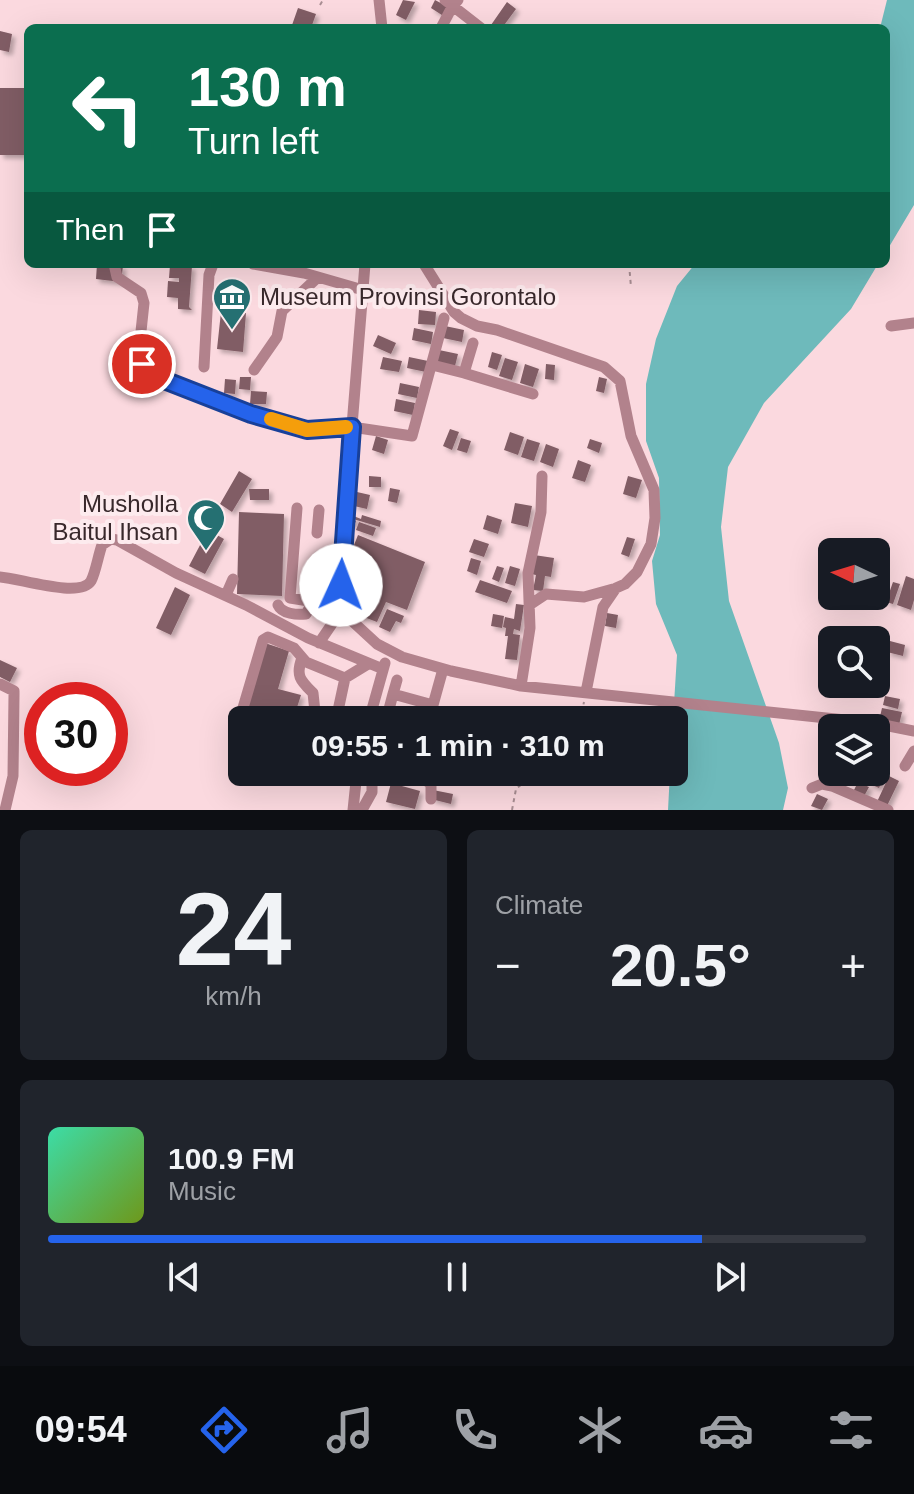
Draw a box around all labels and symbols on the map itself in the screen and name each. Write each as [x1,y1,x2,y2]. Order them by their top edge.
museum icon: Museum Provinsi Gorontalo [211,276,253,331]
place label: Museum Provinsi Gorontalo [260,283,556,310]
pin [108,330,176,398]
place label: Musholla Baitul Ihsan [53,490,179,545]
mosque icon: Musholla Baitul Ihsan [185,497,227,552]
north arrow [818,538,890,610]
position arrow [299,543,383,627]
speed limit sign: 30 [24,682,128,786]

